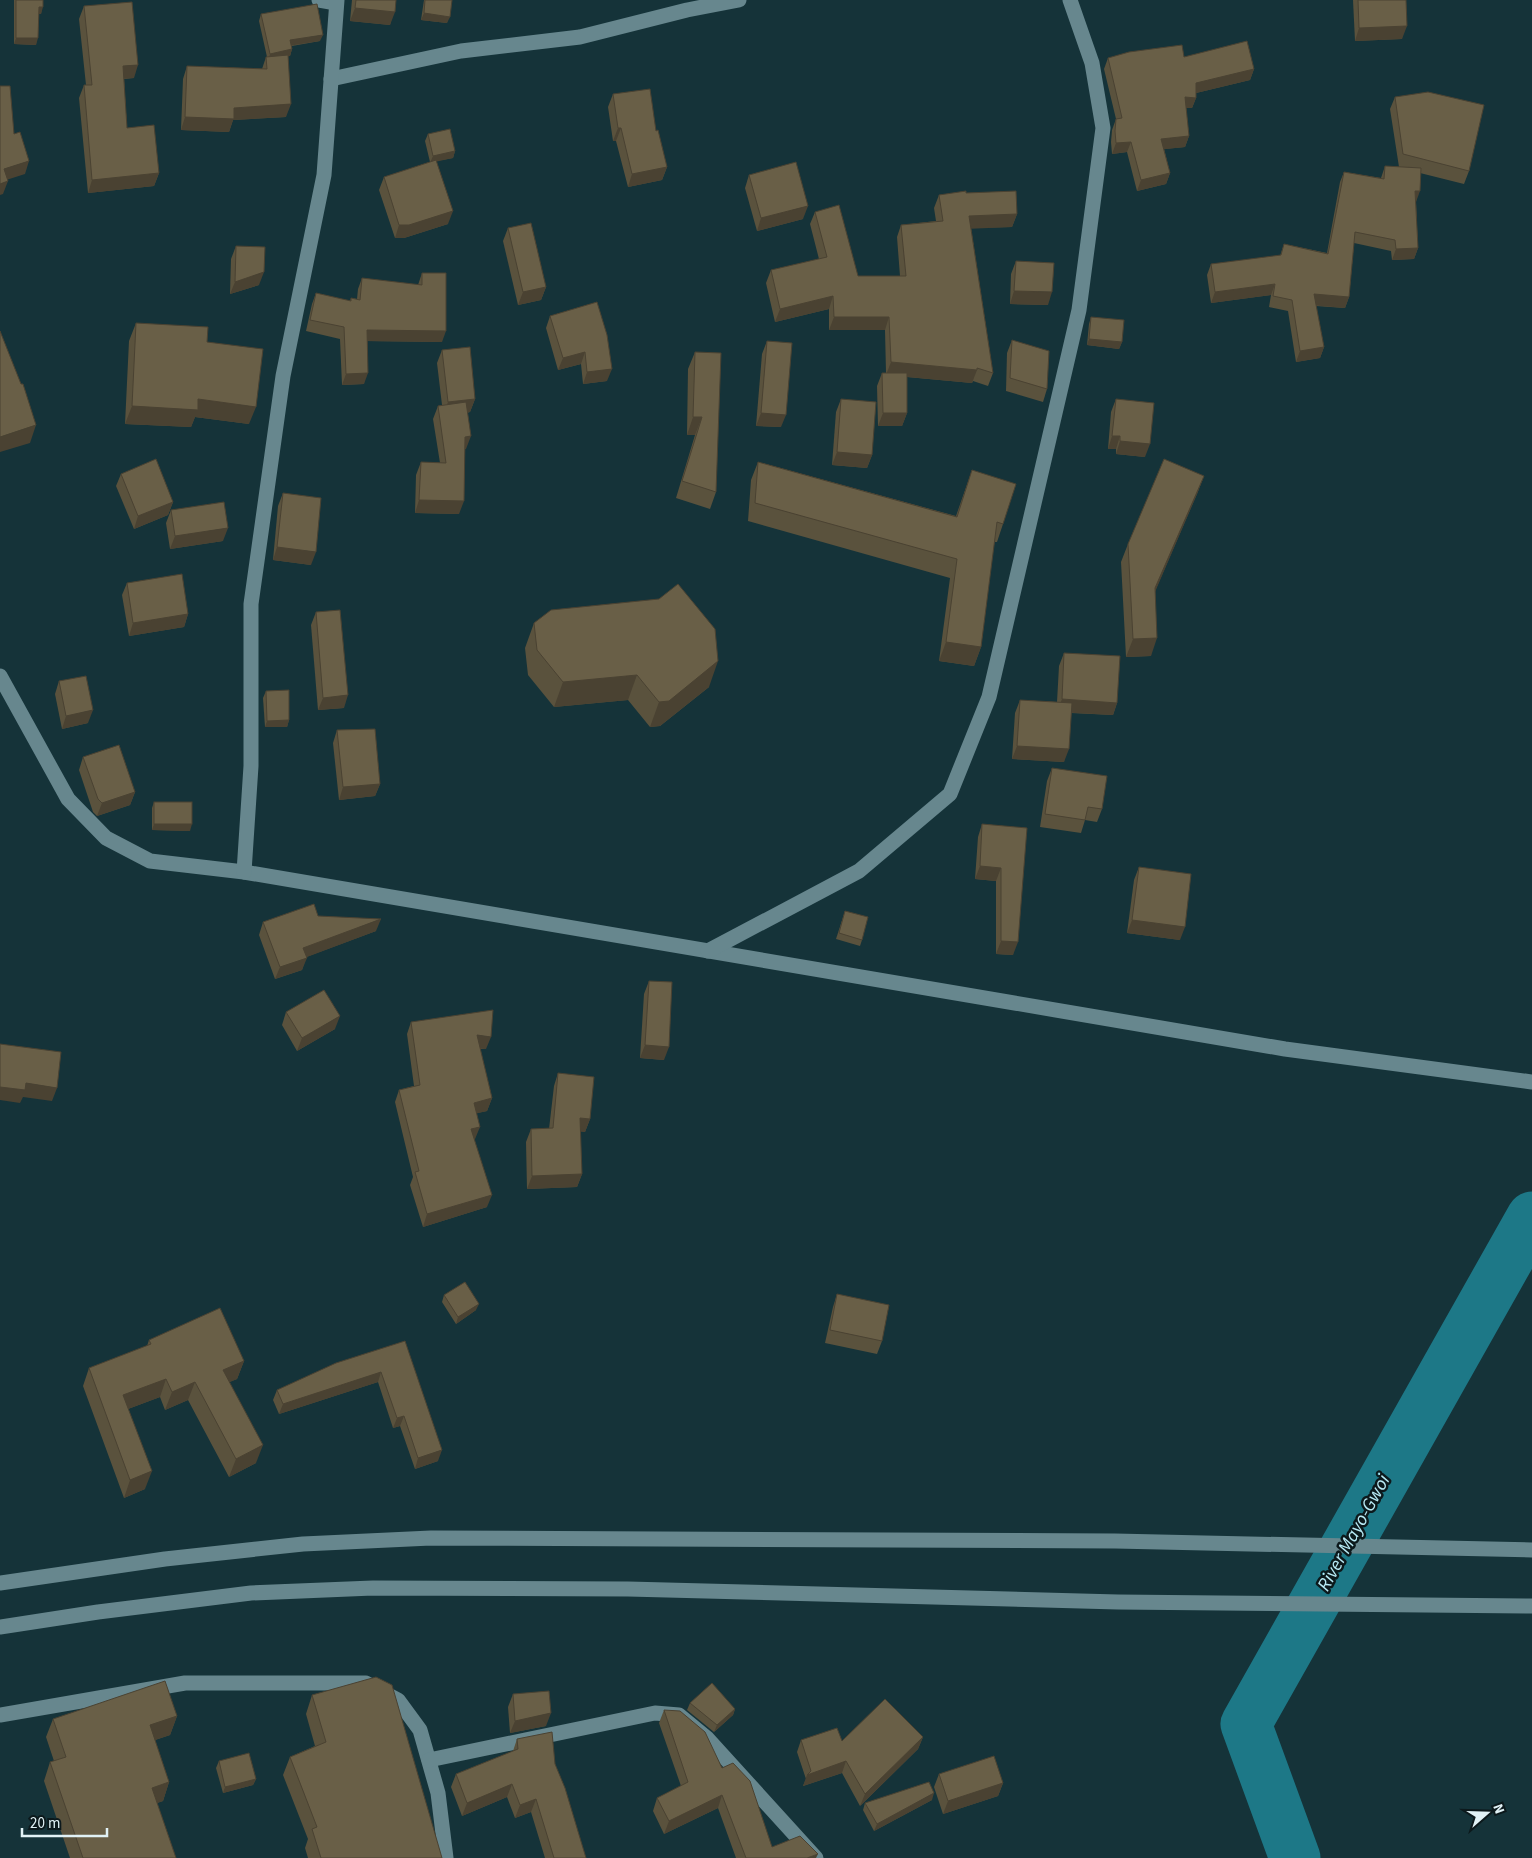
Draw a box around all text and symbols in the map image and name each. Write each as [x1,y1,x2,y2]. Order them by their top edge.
water label: River Mayo-Gwoi [1311,1469,1397,1596]
north arrow [1462,1788,1512,1838]
text: N [1487,1801,1509,1817]
scale bar [22,1806,108,1838]
text: 20 m [30,1813,60,1834]

